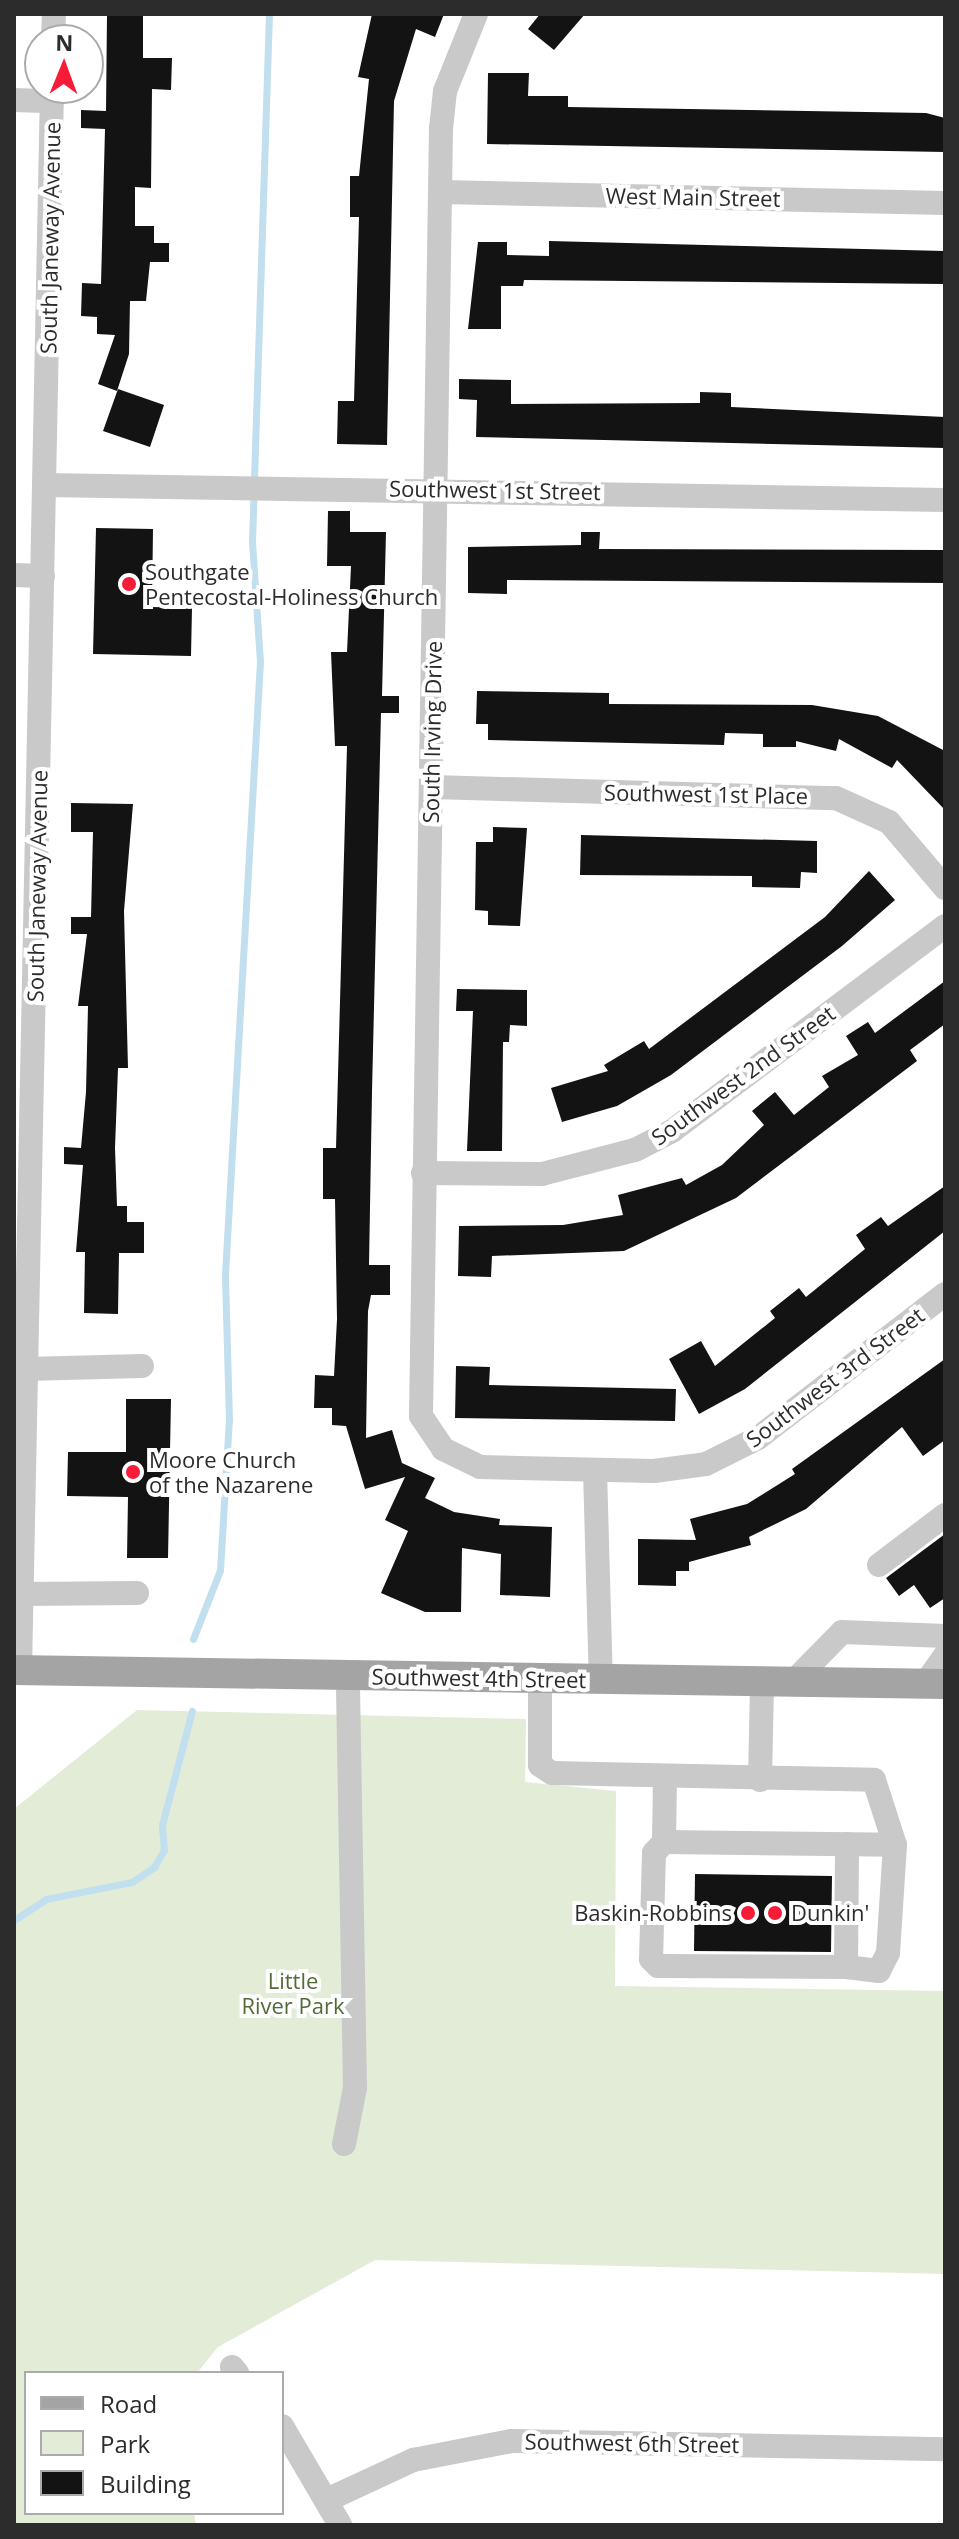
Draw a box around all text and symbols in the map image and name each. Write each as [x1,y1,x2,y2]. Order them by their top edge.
north arrow [24,24,104,104]
text: N [55,27,74,57]
street label: South Janeway Avenue [35,122,65,354]
street label: West Main Street [605,182,781,212]
street label: Southwest 1st Street [389,475,601,505]
place label: Southgate Pentecostal-Holiness Church [145,558,438,610]
marker: Southgate Pentecostal-Holiness Church [120,575,138,593]
street label: South Irving Drive [417,641,447,823]
street label: South Janeway Avenue [22,770,52,1002]
street label: Southwest 1st Place [604,779,808,809]
street label: Southwest 2nd Street [646,1000,840,1150]
street label: Southwest 3rd Street [741,1302,929,1452]
place label: Moore Church of the Nazarene [149,1446,313,1498]
marker: Moore Church of the Nazarene [124,1463,142,1481]
street label: Southwest 4th Street [371,1663,587,1693]
place label: Baskin-Robbins [574,1900,732,1926]
place label: Dunkin' [791,1900,869,1926]
marker: Baskin-Robbins [739,1904,757,1922]
marker: Dunkin' [766,1904,784,1922]
park label: Little River Park [241,1967,345,2018]
legend [24,2371,284,2515]
text: Road [100,2387,157,2420]
text: Park [100,2427,150,2460]
street label: Southwest 6th Street [524,2428,740,2458]
text: Building [100,2467,191,2500]

